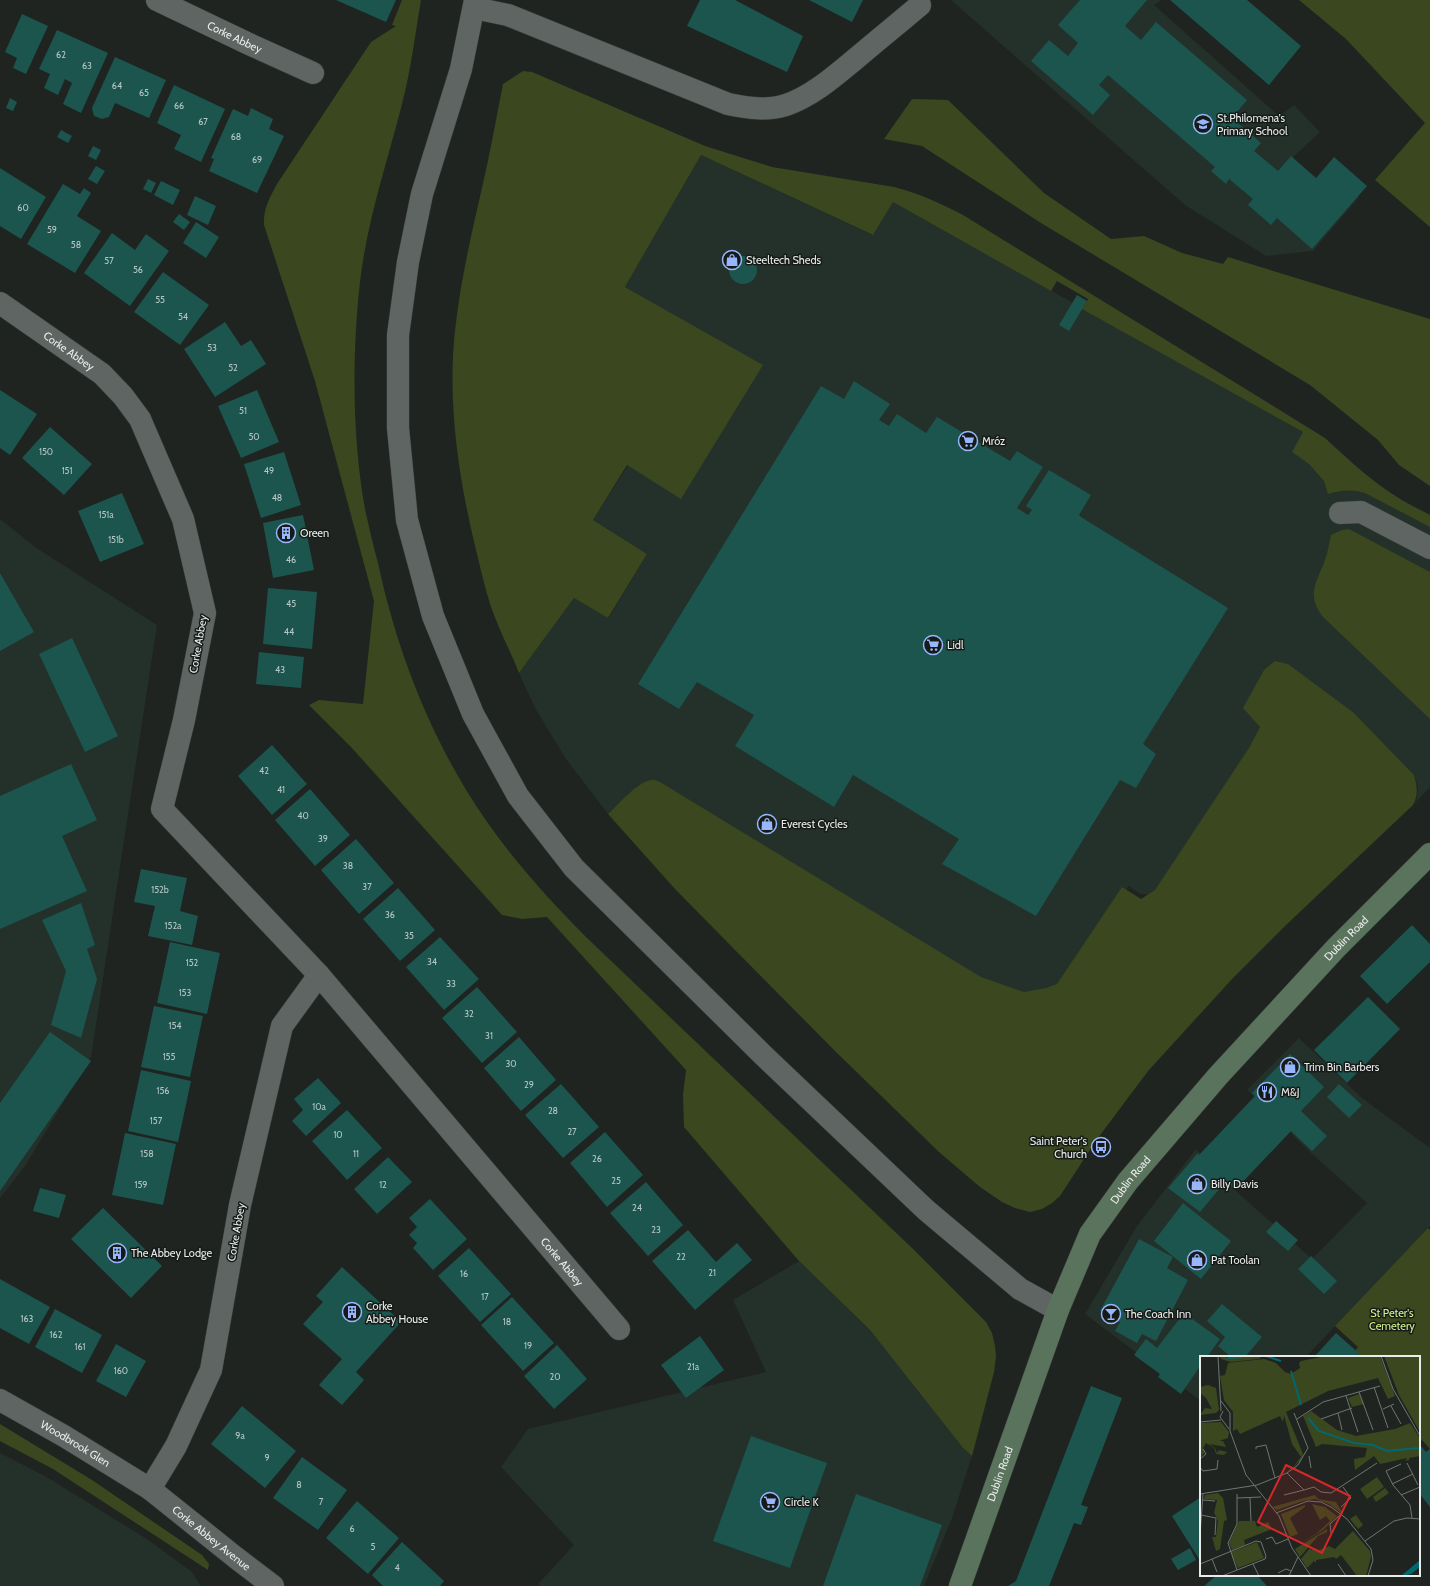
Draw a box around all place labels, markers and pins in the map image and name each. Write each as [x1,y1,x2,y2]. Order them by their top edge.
place label: St.Philomena's Primary School [1217,111,1288,138]
school or university icon: St.Philomena's Primary School [1192,113,1214,135]
shop icon: Steeltech Sheds [721,249,743,271]
place label: Steeltech Sheds [746,253,822,267]
supermarket icon: Mróz [957,430,979,452]
place label: Mróz [982,434,1005,448]
building icon: Oreen [275,522,297,544]
place label: Oreen [300,526,329,540]
supermarket icon: Lidl [922,634,944,656]
place label: Lidl [947,638,964,652]
shop icon: Everest Cycles [756,813,778,835]
place label: Everest Cycles [781,817,848,831]
shop icon: Trim Bin Barbers [1279,1056,1301,1078]
place label: Trim Bin Barbers [1304,1060,1380,1074]
restaurant icon: M&J [1256,1081,1278,1103]
place label: M&J [1281,1085,1299,1099]
place label: Saint Peter's Church [1030,1134,1087,1161]
bus stop icon: Saint Peter's Church [1090,1136,1112,1158]
shop icon: Billy Davis [1186,1173,1208,1195]
place label: Billy Davis [1211,1177,1259,1191]
building icon: The Abbey Lodge [106,1242,128,1264]
place label: The Abbey Lodge [131,1246,212,1260]
shop icon: Pat Toolan [1186,1249,1208,1271]
place label: Pat Toolan [1211,1253,1260,1267]
place label: Corke Abbey House [366,1299,429,1326]
building icon: Corke Abbey House [341,1301,363,1323]
bar icon: The Coach Inn [1100,1303,1122,1325]
place label: The Coach Inn [1125,1307,1191,1321]
supermarket icon: Circle K [759,1491,781,1513]
place label: Circle K [784,1495,819,1509]

